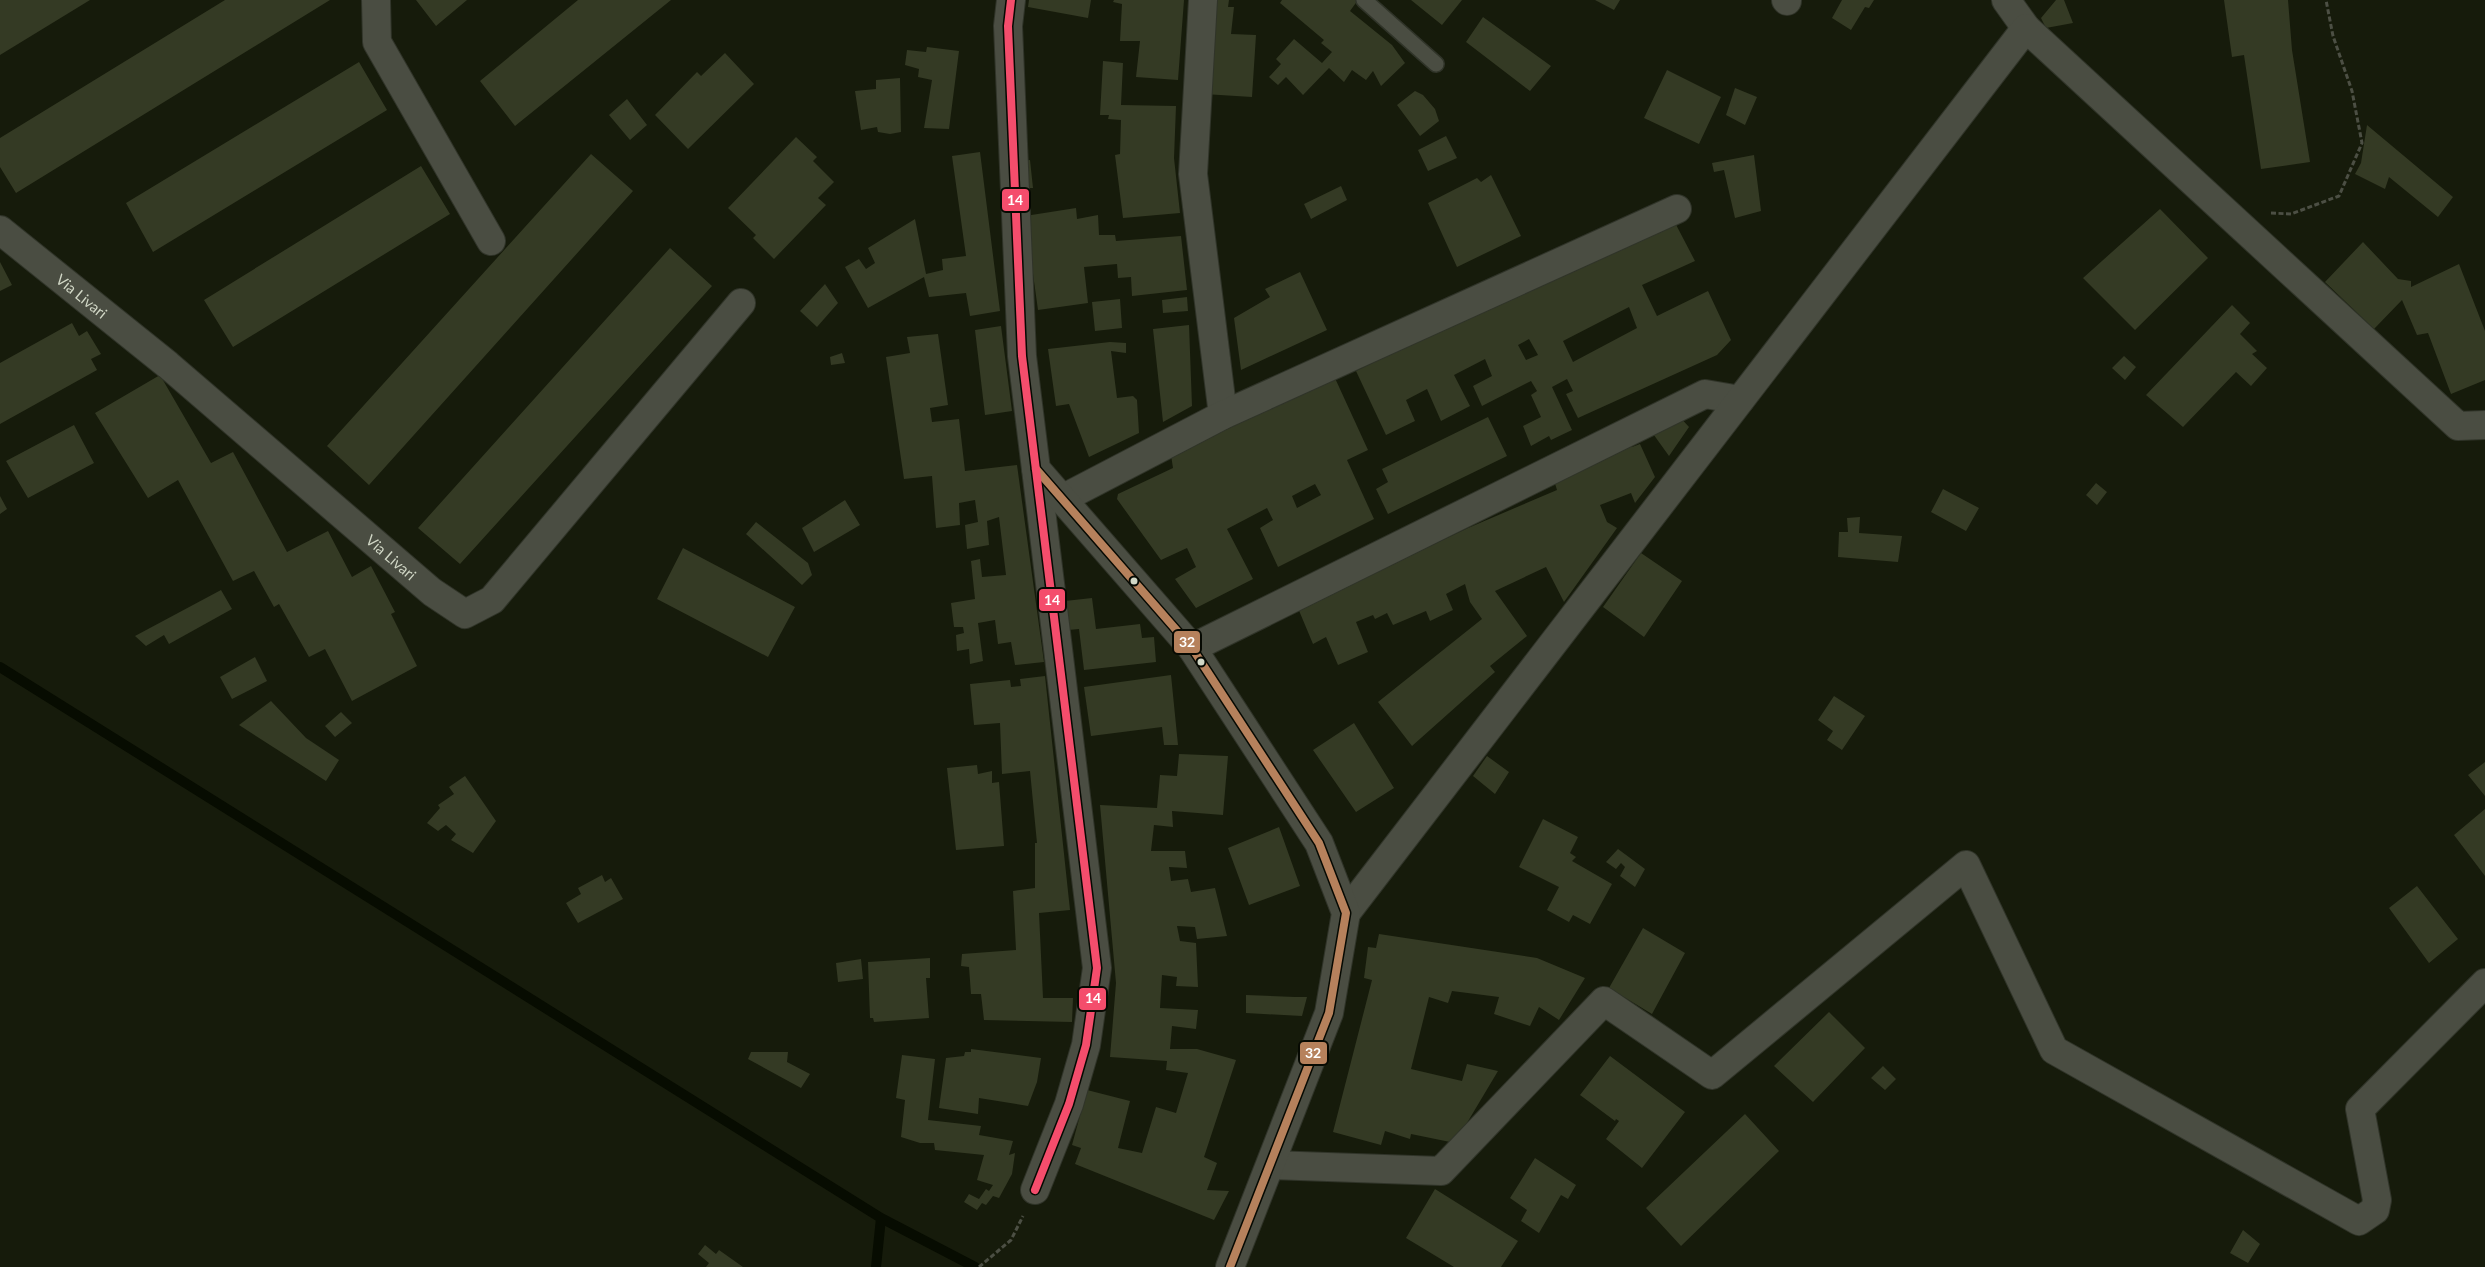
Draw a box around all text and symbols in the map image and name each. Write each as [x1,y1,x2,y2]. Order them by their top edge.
line badge: 14 [1001,188,1030,212]
text: 14 [1007,191,1023,208]
street label: Via Livari [53,270,111,322]
street label: Via Livari [362,530,420,584]
unlabelled marker [1129,576,1139,586]
line badge: 14 [1038,588,1066,612]
text: 14 [1044,591,1060,608]
line badge: 32 [1173,630,1201,654]
text: 32 [1179,633,1195,650]
unlabelled marker [1196,657,1206,667]
line badge: 14 [1078,987,1107,1011]
text: 14 [1085,989,1101,1006]
line badge: 32 [1299,1041,1328,1065]
text: 32 [1305,1044,1321,1061]

